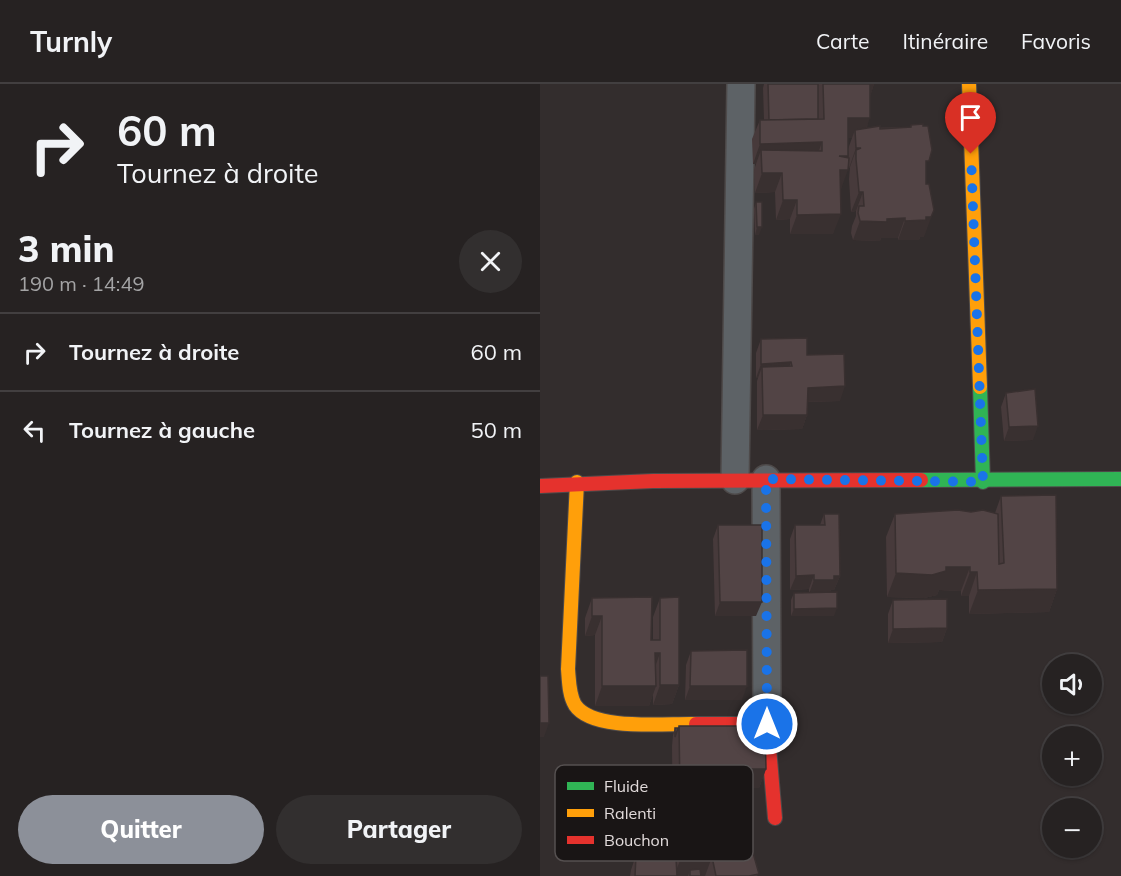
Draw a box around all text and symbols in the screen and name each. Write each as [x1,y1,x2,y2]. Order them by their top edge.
text: Turnly [30,24,112,59]
text: Carte [816,28,870,54]
text: Itinéraire [903,28,988,54]
text: Favoris [1021,28,1091,54]
pin [945,92,996,154]
icon: arrive [954,101,987,134]
text: 60 m [117,104,217,157]
icon: right [18,108,96,186]
text: Tournez à droite [117,156,318,190]
text: 3 min [18,226,114,271]
button: close [459,230,522,293]
text: 190 m · 14:49 [18,271,144,296]
icon: right [18,336,51,369]
text: Tournez à droite [69,338,239,366]
text: 60 m [471,338,522,366]
icon: left [18,414,51,447]
text: Tournez à gauche [69,416,255,444]
text: 50 m [471,416,522,444]
map controls [1042,654,1102,858]
button: sound [1042,654,1102,714]
position arrow [735,692,799,756]
button: + [1042,726,1102,786]
legend [555,765,753,861]
text: Fluide [604,776,648,796]
button: Quitter [18,795,264,864]
button: Partager [276,795,522,864]
button: − [1042,798,1102,858]
text: Ralenti [604,803,656,823]
text: Bouchon [604,830,669,850]

